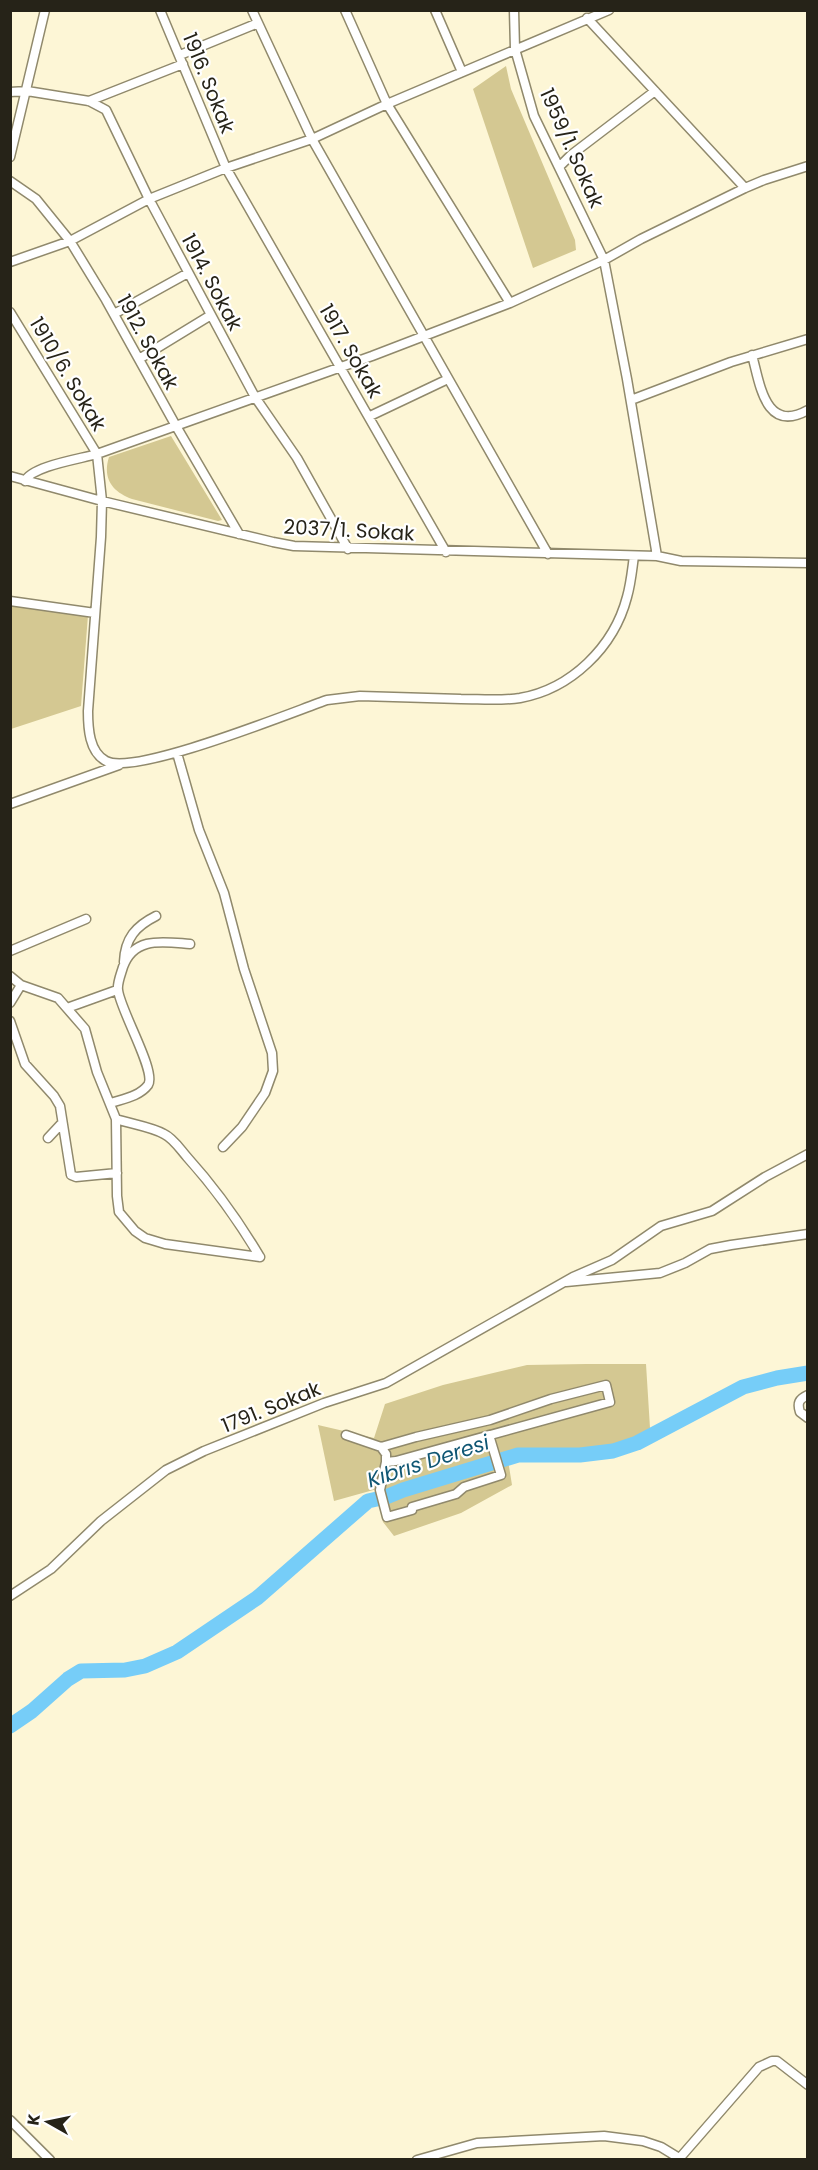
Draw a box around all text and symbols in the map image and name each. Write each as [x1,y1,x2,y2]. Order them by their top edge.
street label: 1916. Sokak [176,28,242,138]
street label: 1959/1. Sokak [533,84,611,213]
street label: 1914. Sokak [175,229,250,336]
street label: 1912. Sokak [110,289,186,395]
street label: 1917. Sokak [313,299,390,404]
street label: 1910/6. Sokak [23,312,113,437]
street label: 2037/1. Sokak [283,513,416,547]
street label: 1791. Sokak [217,1374,325,1440]
water label: Kıbrıs Deresi [363,1427,494,1494]
north arrow [18,2092,78,2152]
text: K [21,2112,46,2127]

